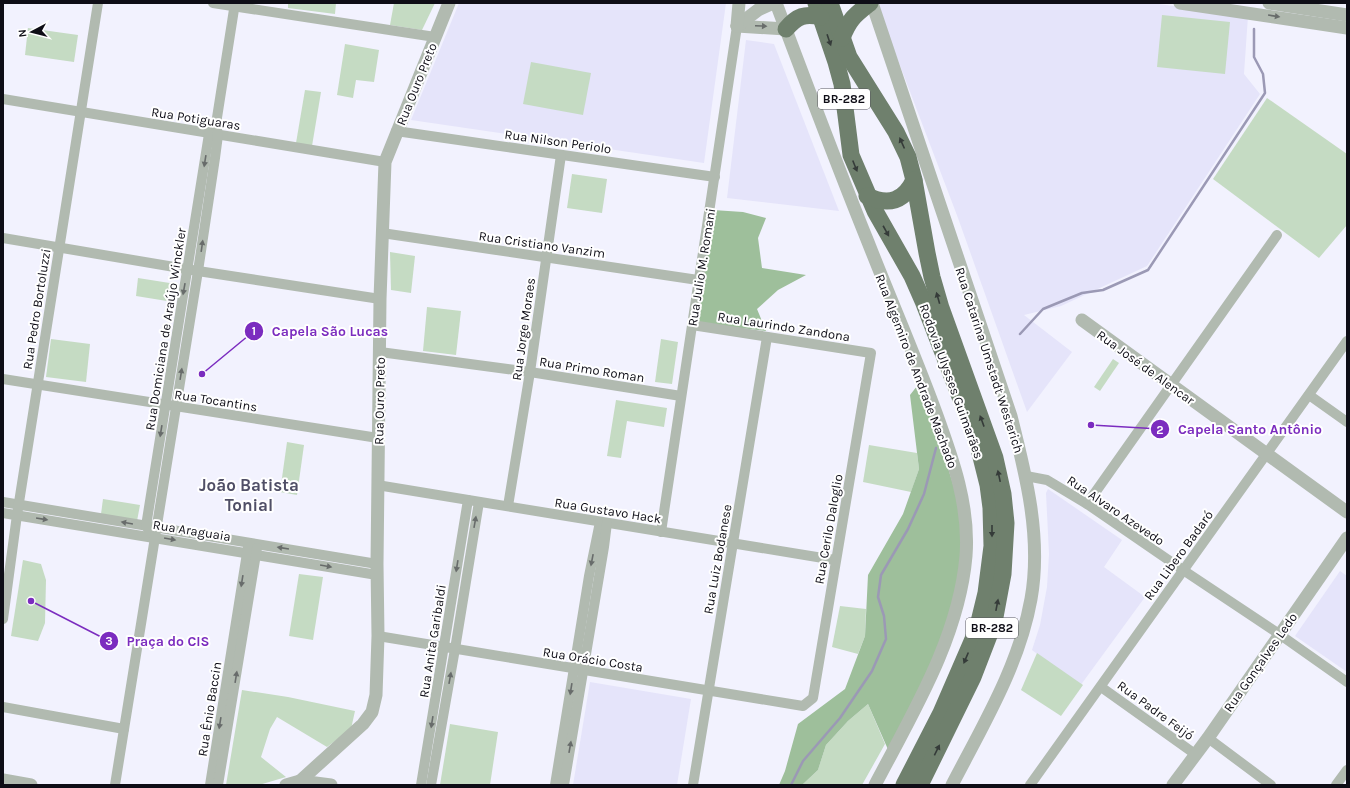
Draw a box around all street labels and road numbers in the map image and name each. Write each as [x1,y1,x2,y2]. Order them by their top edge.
street label: Rua Ouro Preto [393,41,440,128]
road number: BR-282 [818,89,870,109]
street label: Rua Potiguaras [150,104,242,133]
street label: Rua Nilson Periolo [504,127,612,156]
street label: Rua Julio M. Romani [685,207,718,327]
street label: Rua Domiciana de Araújo Winckler [142,226,189,431]
street label: Rua Cristiano Vanzim [478,228,606,261]
street label: Rua Pedro Bortoluzzi [20,248,53,371]
street label: Rua Catarina Umstadt Westerich [952,265,1027,455]
street label: Rua Algemiro de Andrade Machado [873,272,961,470]
street label: Rua Jorge Moraes [509,277,538,381]
street label: Rodovia Ulysses Guimarães [916,302,987,461]
street label: Rua Laurindo Zandona [717,309,851,344]
street label: Rua José de Alencar [1094,327,1198,408]
street label: Rua Primo Roman [538,354,646,385]
street label: Rua Ouro Preto [371,357,388,445]
street label: Rua Tocantins [173,387,259,414]
street label: Rua Alvaro Azevedo [1064,472,1167,549]
street label: Rua Cerilo Daloglio [811,473,846,585]
street label: Rua Gustavo Hack [554,495,662,526]
street label: Rua Luiz Bodanese [700,503,735,615]
street label: Rua Libero Badaró [1141,508,1216,603]
street label: Rua Araguaia [152,517,232,544]
street label: Rua Anita Garibaldi [416,583,449,699]
street label: Rua Gonçalves Ledo [1221,610,1300,715]
road number: BR-282 [966,618,1018,638]
street label: Rua Orácio Costa [542,644,644,675]
street label: Rua Ênio Baccin [194,661,224,757]
street label: Rua Padre Feijó [1115,678,1197,743]

